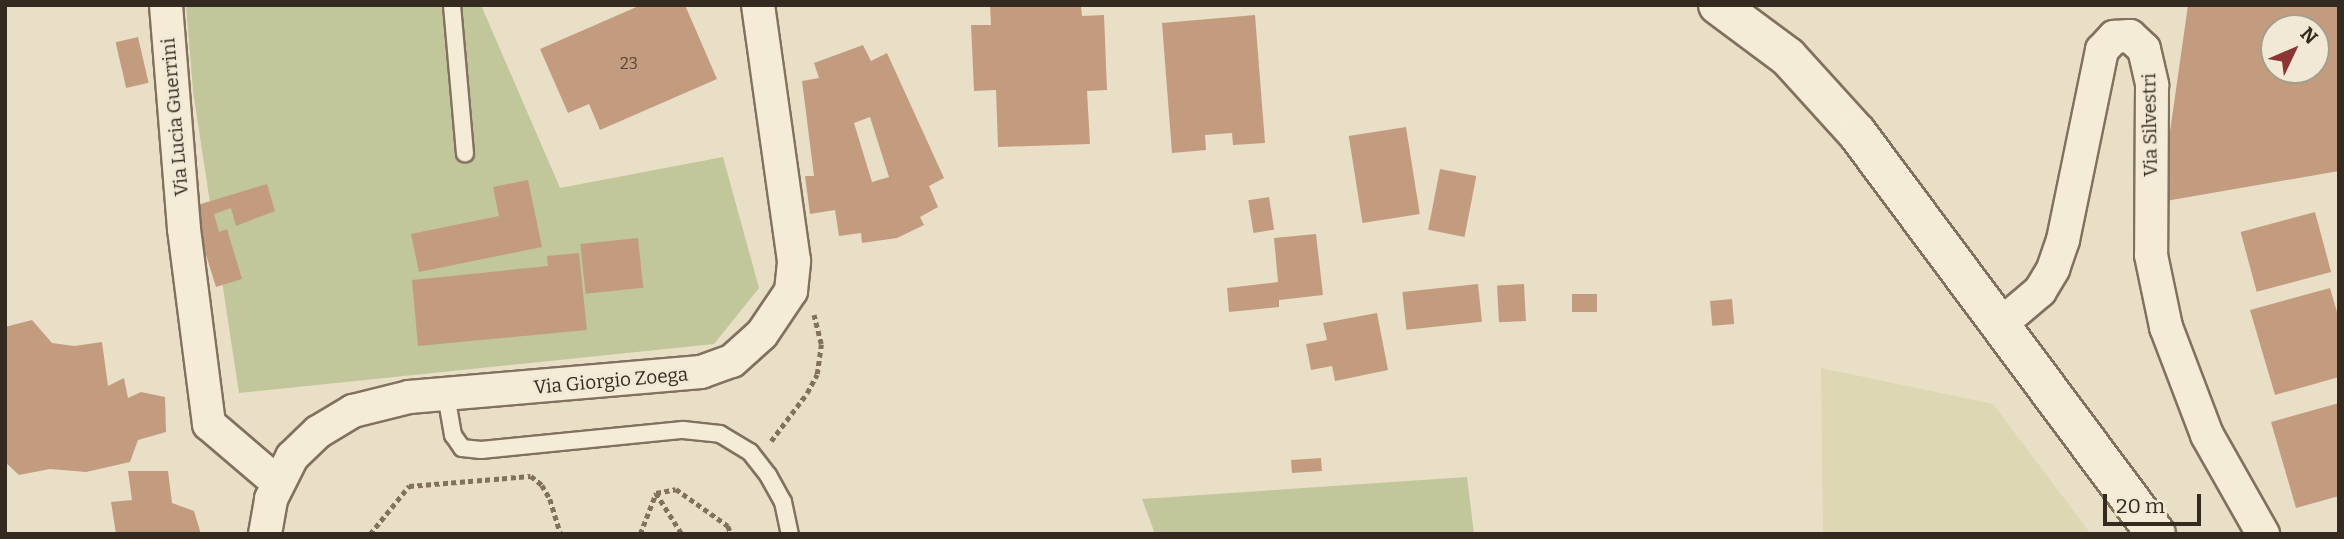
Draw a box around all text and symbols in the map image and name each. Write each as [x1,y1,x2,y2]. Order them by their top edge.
north arrow [2260,14,2330,84]
text: N [2296,22,2322,49]
street label: Via Lucia Guerrini [157,37,193,197]
house number: 23 [620,54,638,74]
street label: Via Silvestri [2138,73,2162,177]
street label: Via Giorgio Zoega [533,363,689,399]
scale bar [2106,480,2204,524]
text: 20 m [2116,493,2165,519]

